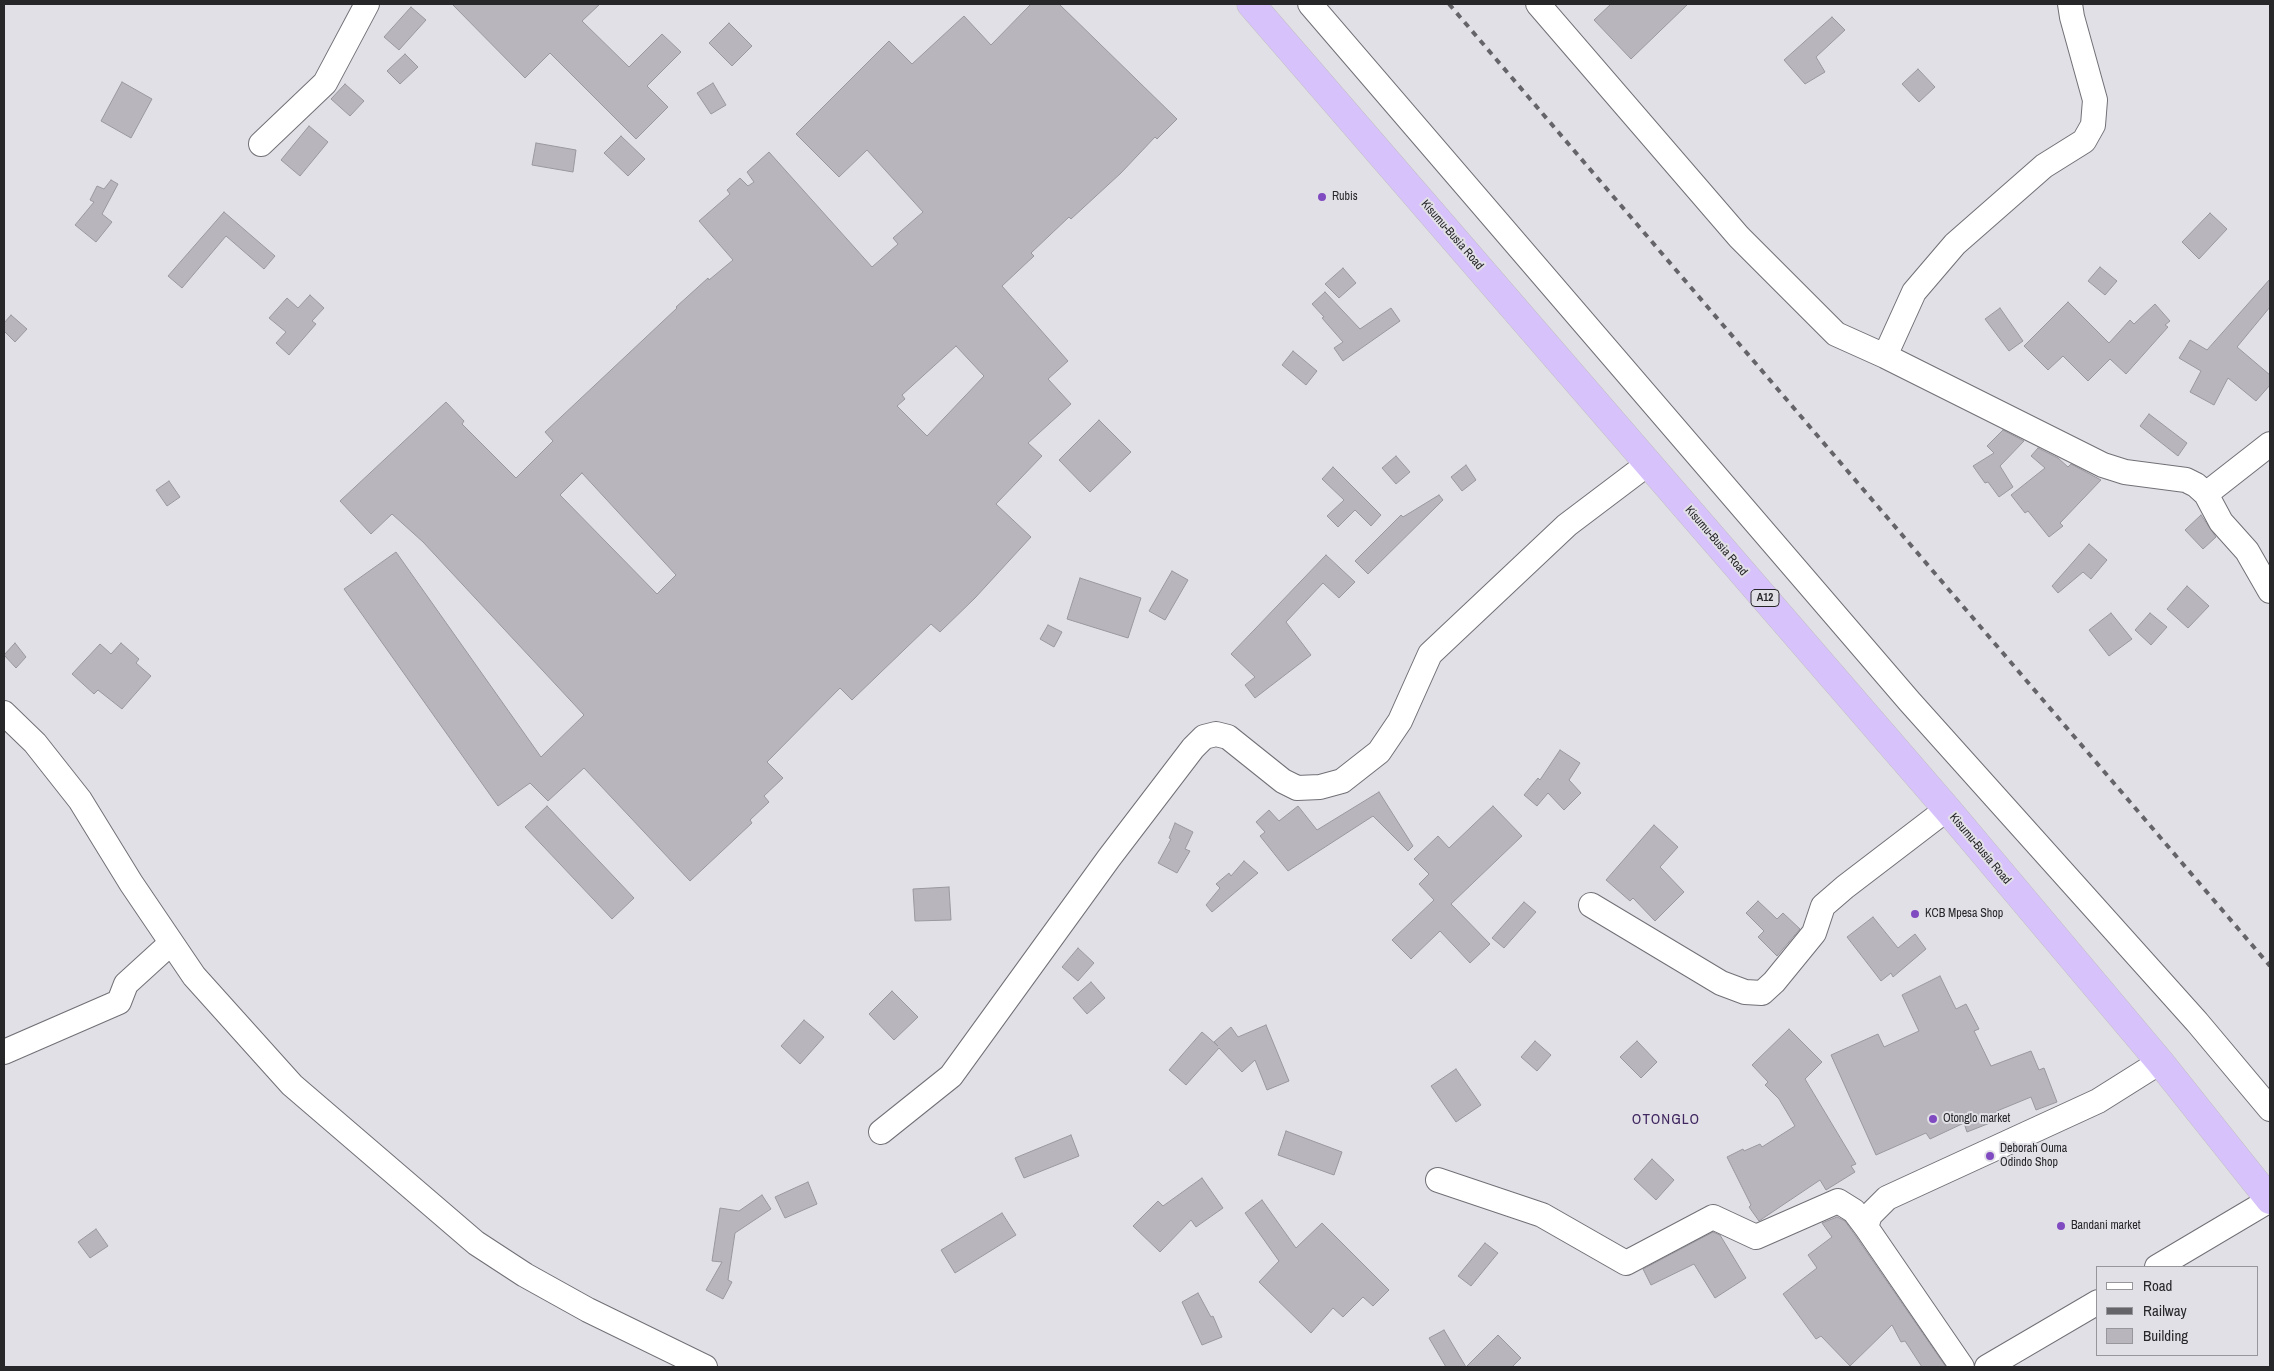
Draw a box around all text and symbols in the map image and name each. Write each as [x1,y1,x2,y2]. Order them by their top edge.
place label: Rubis [1332,190,1358,204]
marker: Rubis [1316,191,1328,203]
street label: Kisumu-Busia Road [1418,197,1486,273]
street label: Kisumu-Busia Road [1682,503,1750,579]
road number: A12 [1751,590,1779,606]
street label: Kisumu-Busia Road [1946,811,2014,887]
place label: KCB Mpesa Shop [1925,907,2003,921]
marker: KCB Mpesa Shop [1909,908,1921,920]
district label: OTONGLO [1631,1111,1701,1129]
place label: Otonglo market [1943,1112,2010,1126]
marker: Otonglo market [1927,1113,1939,1125]
place label: Deborah Ouma Odindo Shop [2000,1142,2067,1170]
marker: Deborah Ouma Odindo Shop [1984,1150,1996,1162]
place label: Bandani market [2071,1219,2140,1233]
marker: Bandani market [2055,1220,2067,1232]
legend [2096,1266,2259,1356]
text: Road [2143,1275,2172,1296]
text: Railway [2143,1300,2187,1321]
text: Building [2143,1325,2188,1346]

